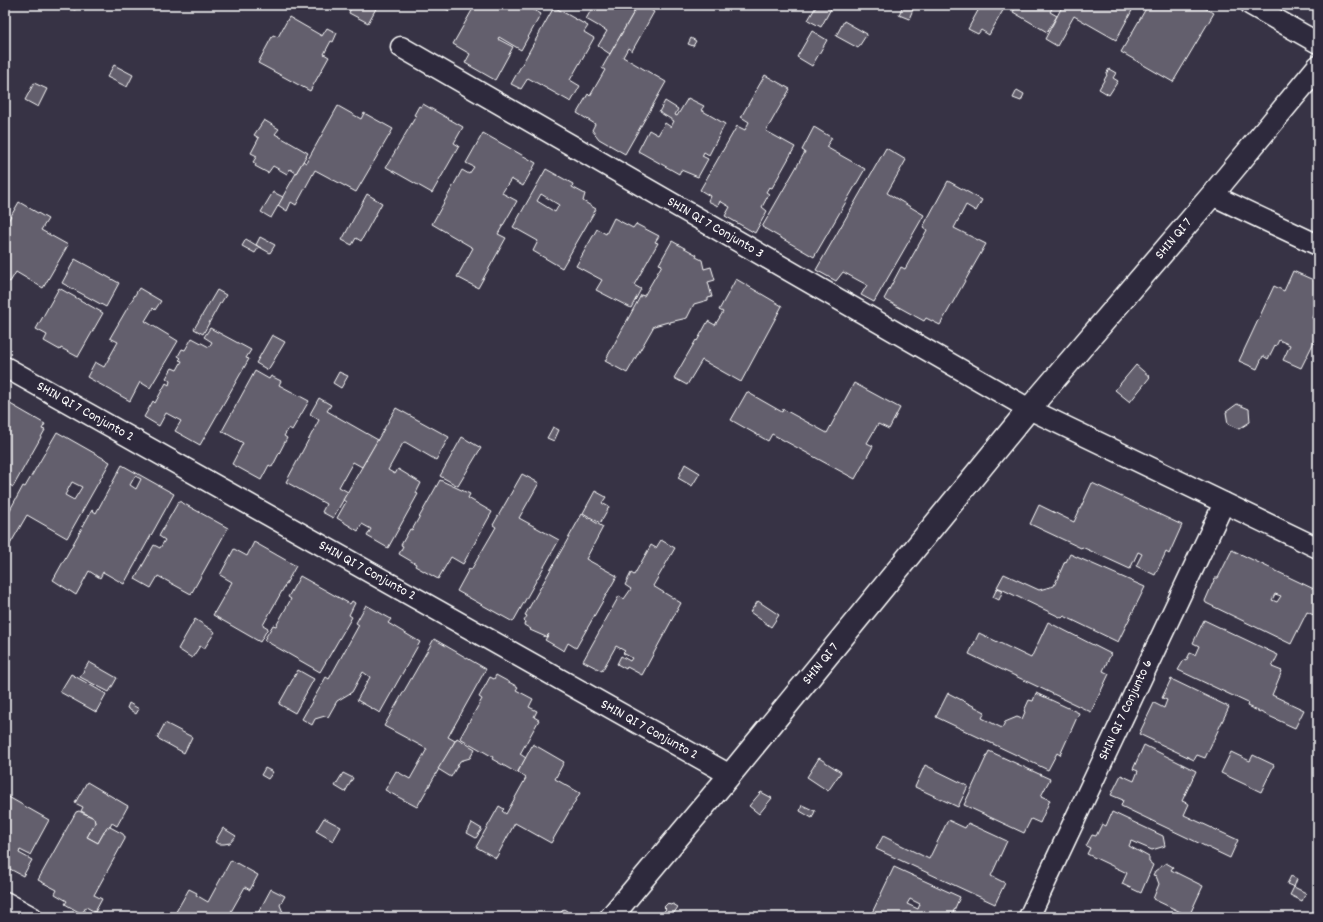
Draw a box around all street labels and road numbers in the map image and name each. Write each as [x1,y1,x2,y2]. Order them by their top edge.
street label: SHIN QI 7 Conjunto 3 [663,192,767,264]
street label: SHIN QI 7 [1151,214,1197,264]
street label: SHIN QI 7 Conjunto 2 [33,377,137,447]
street label: SHIN QI 7 Conjunto 2 [315,536,419,606]
street label: SHIN QI 7 [798,639,844,689]
street label: SHIN QI 7 Conjunto 6 [1094,656,1158,764]
street label: SHIN QI 7 Conjunto 2 [597,695,701,765]

